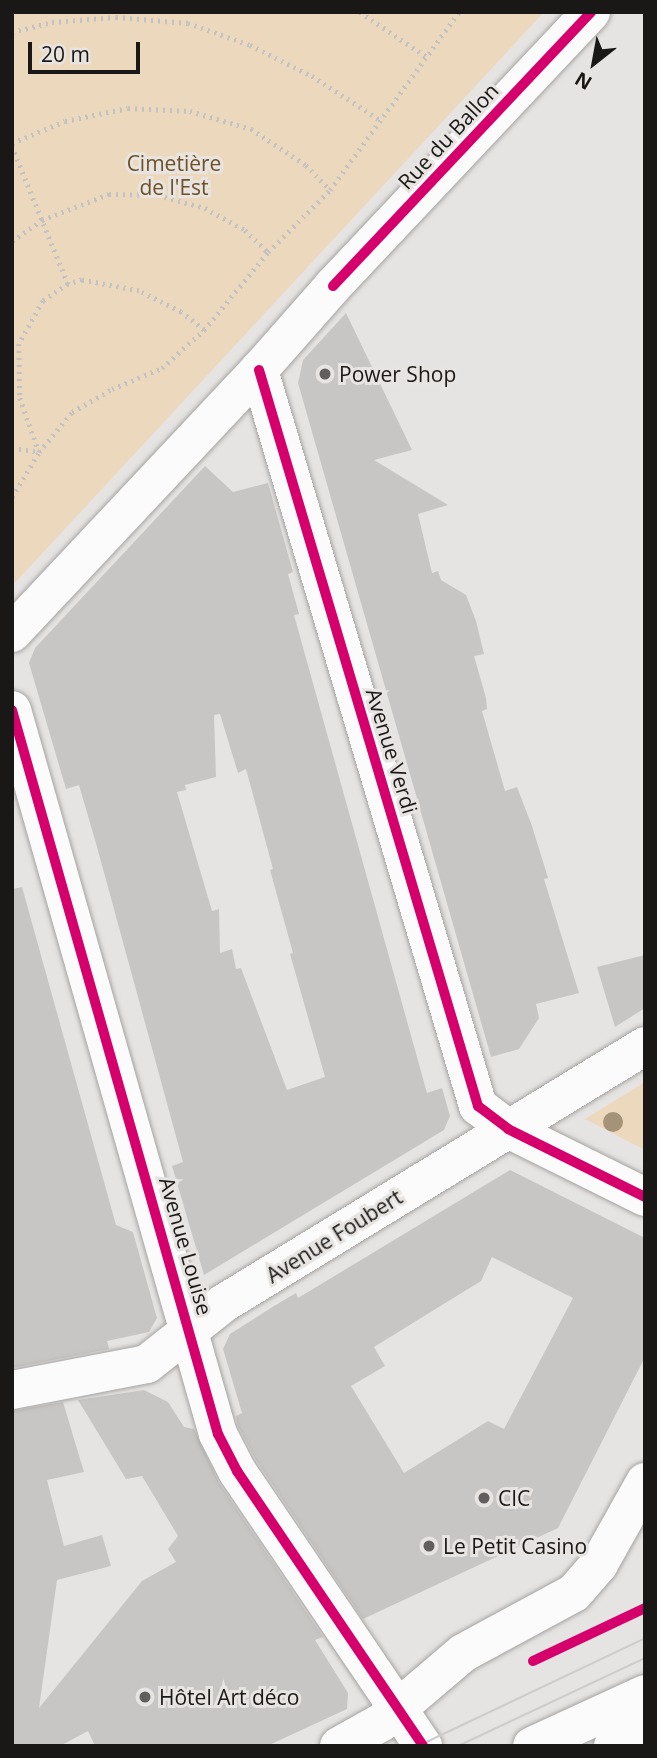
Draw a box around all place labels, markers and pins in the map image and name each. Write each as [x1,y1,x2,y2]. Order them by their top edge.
place label: Power Shop [339,361,456,387]
marker: Power Shop [317,366,333,382]
place label: CIC [498,1485,530,1511]
marker: CIC [476,1490,492,1506]
place label: Le Petit Casino [443,1533,587,1559]
marker: Le Petit Casino [421,1538,437,1554]
place label: Hôtel Art déco [159,1684,299,1710]
marker: Hôtel Art déco [137,1689,153,1705]

